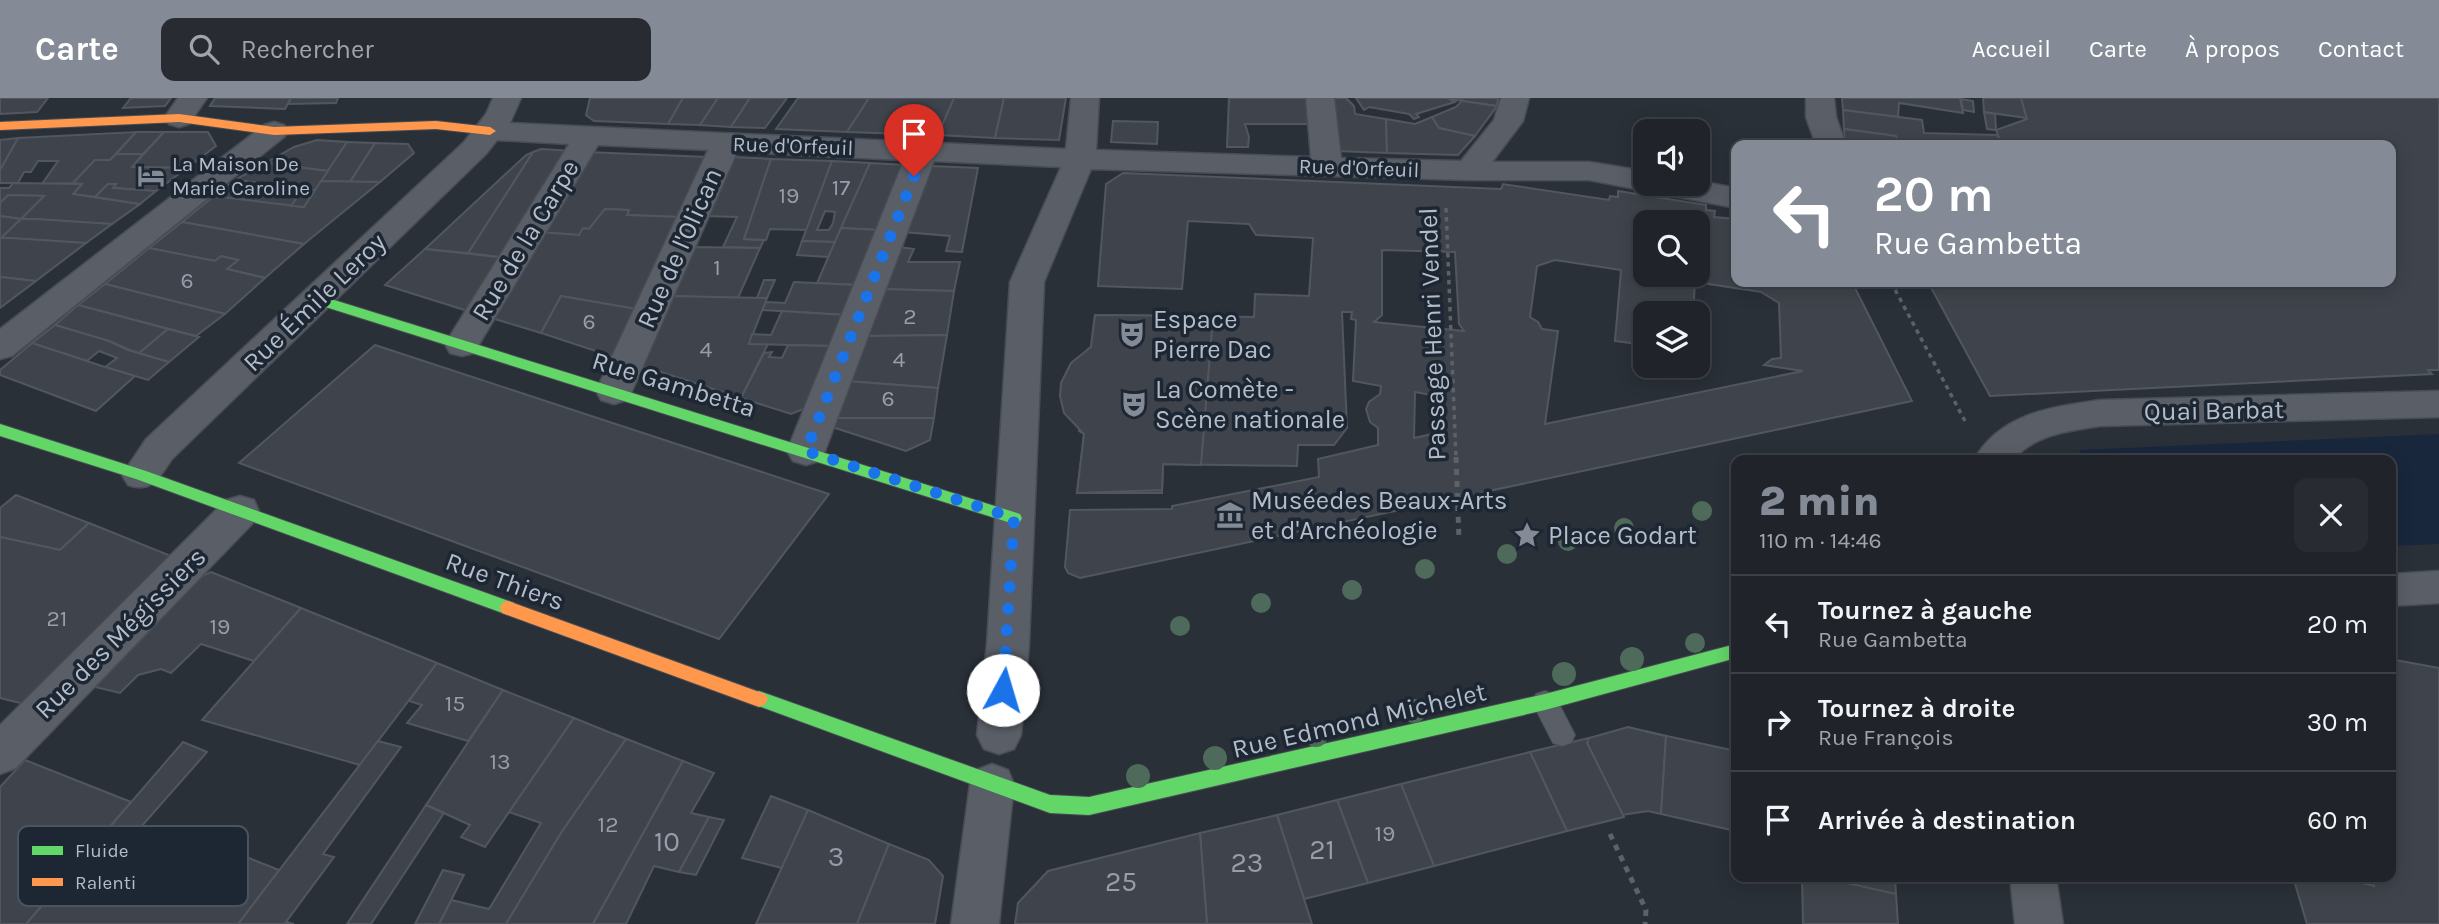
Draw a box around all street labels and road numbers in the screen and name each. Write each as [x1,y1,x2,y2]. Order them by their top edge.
street label: Rue d'Orfeuil [732,132,854,160]
street label: Rue de la Carpe [465,154,586,326]
street label: Rue d'Orfeuil [1298,154,1420,182]
street label: Rue de l'Olican [630,163,729,333]
street label: Passage Henri Vendel [1413,207,1452,461]
street label: Rue Émile Leroy [236,226,392,378]
street label: Rue Gambetta [588,345,759,424]
street label: Quai Barbat [2144,394,2285,427]
street label: Rue des Mégissiers [28,541,212,725]
street label: Rue Thiers [441,546,568,617]
street label: Rue Edmond Michelet [1229,676,1489,765]

